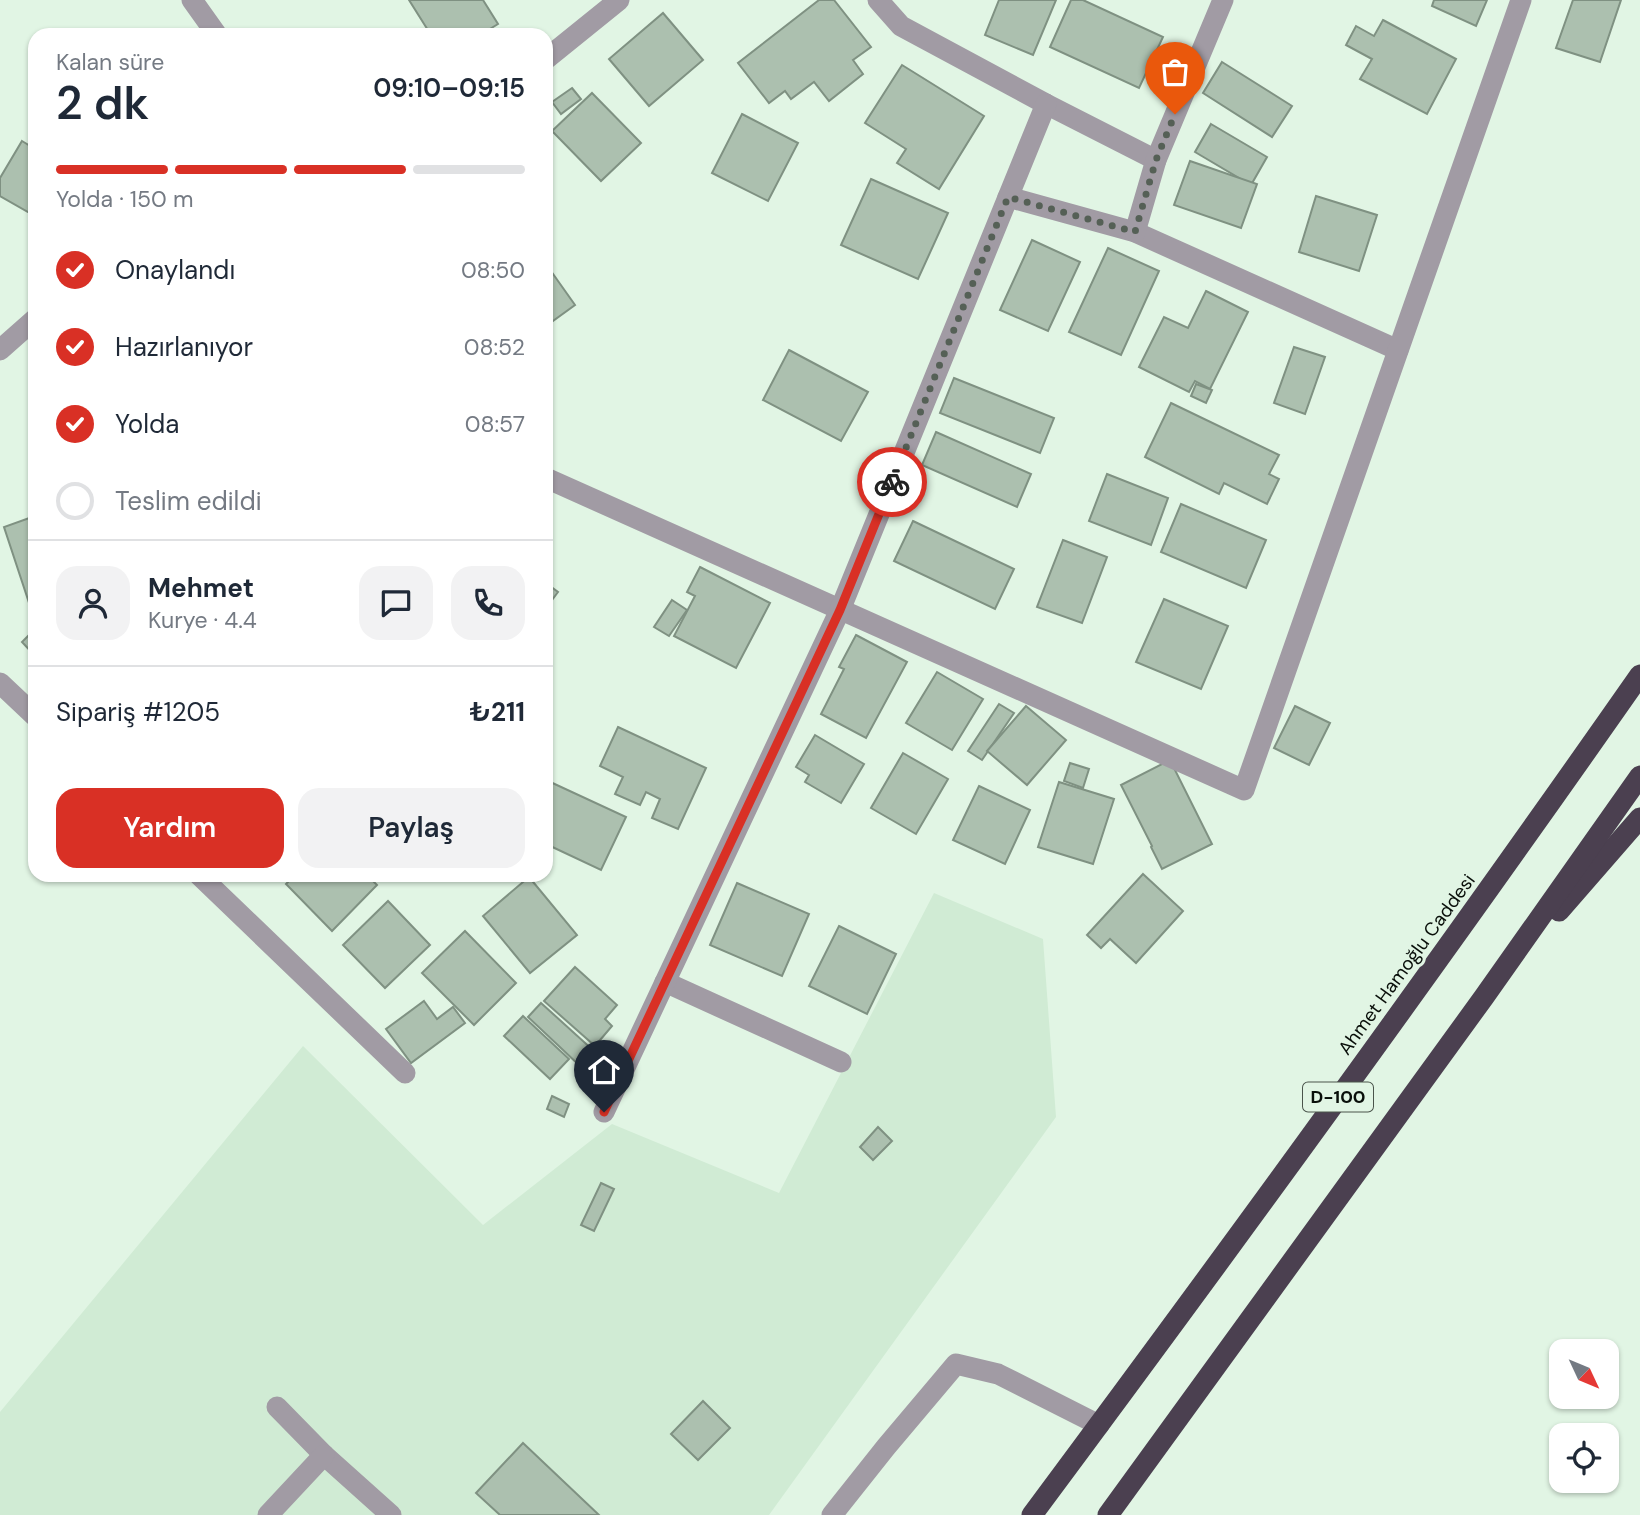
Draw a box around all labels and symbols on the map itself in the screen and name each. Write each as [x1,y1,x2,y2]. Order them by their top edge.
pin [1145,42,1205,114]
courier [857,447,927,517]
street label: Ahmet Hamoğlu Caddesi [1332,869,1480,1060]
pin [574,1040,634,1112]
road number: D-100 [1303,1082,1373,1112]
north arrow [1549,1339,1619,1409]

